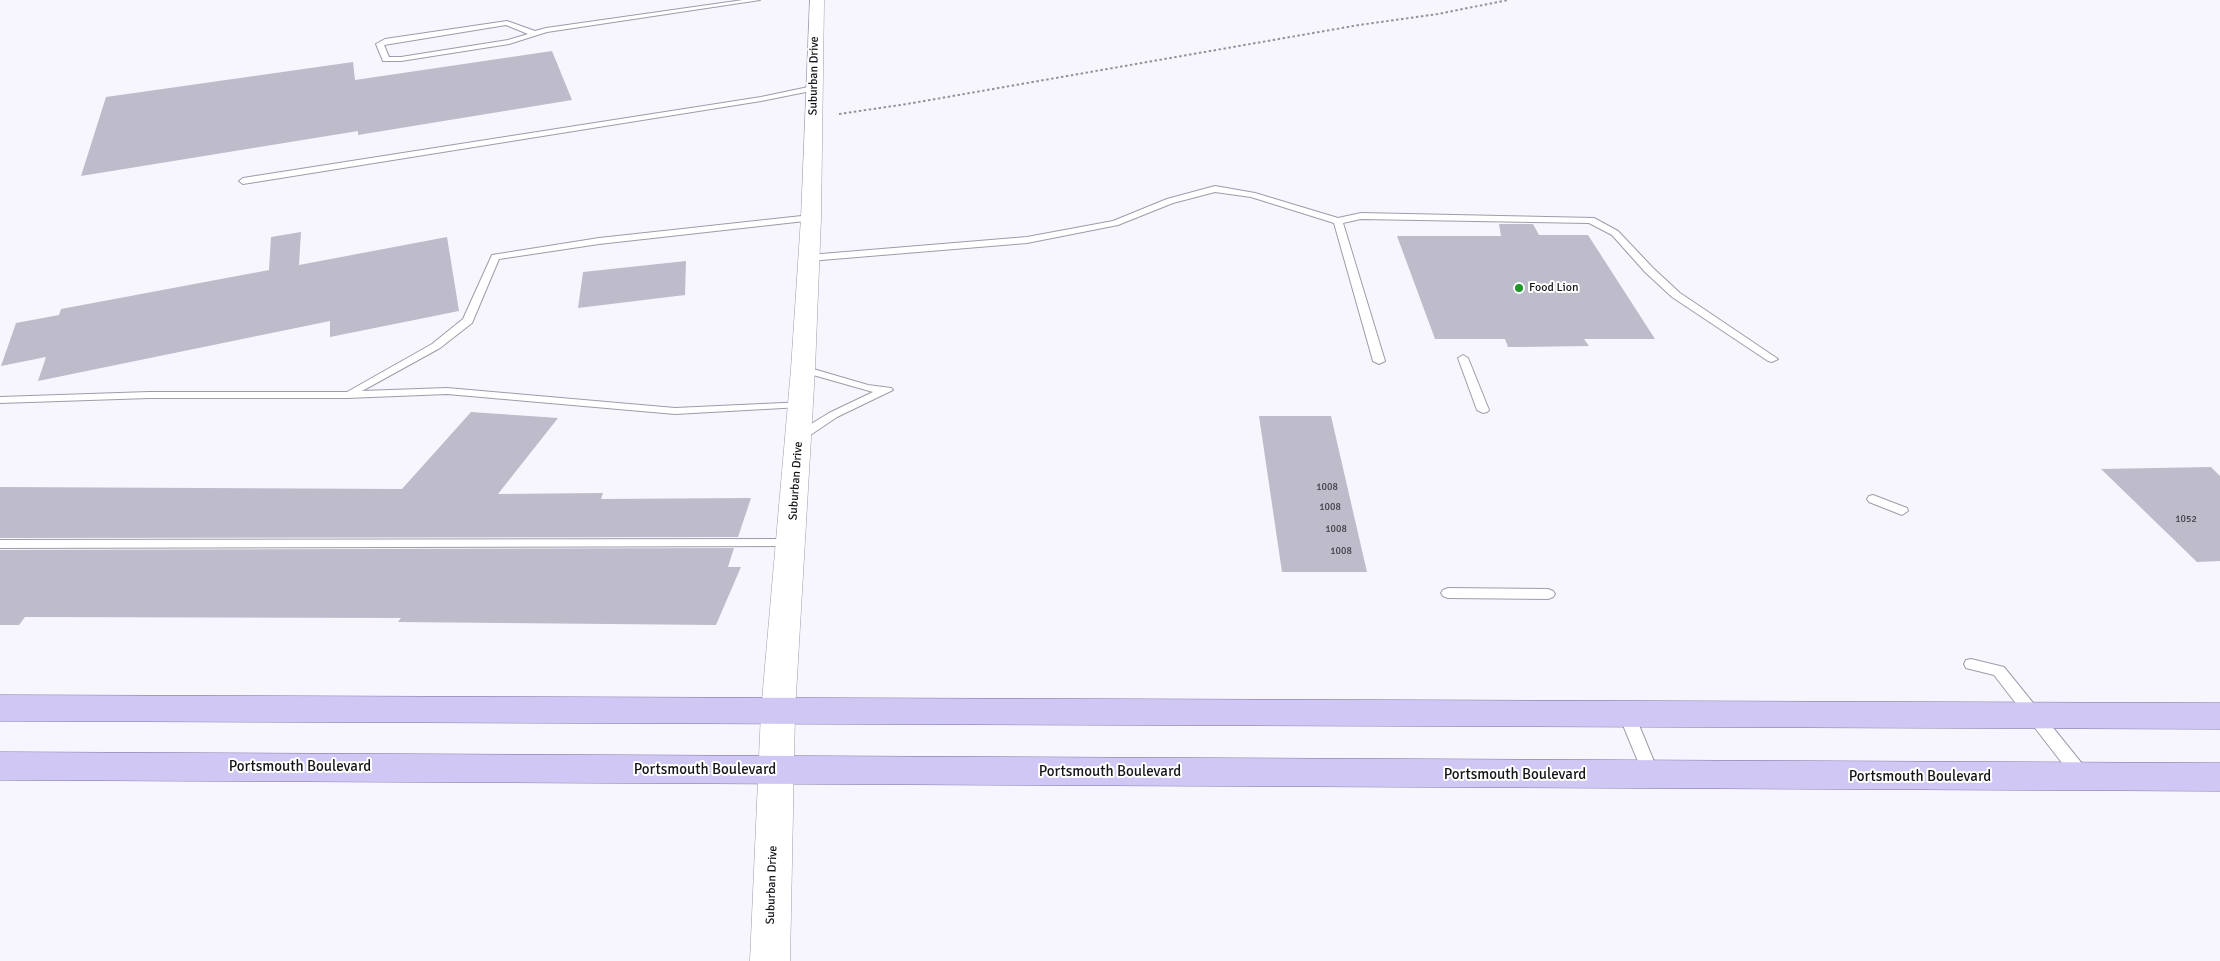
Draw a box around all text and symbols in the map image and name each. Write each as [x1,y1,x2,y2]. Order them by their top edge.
street label: Suburban Drive [806,36,822,116]
place label: Food Lion [1529,281,1578,295]
marker: Food Lion [1513,282,1525,294]
street label: Suburban Drive [786,441,806,521]
house number: 1008 [1316,481,1338,493]
house number: 1008 [1319,501,1341,513]
house number: 1052 [2175,513,2197,525]
house number: 1008 [1325,523,1347,535]
house number: 1008 [1330,545,1352,557]
street label: Portsmouth Boulevard [229,758,371,776]
street label: Portsmouth Boulevard [634,761,776,779]
street label: Portsmouth Boulevard [1039,763,1181,781]
street label: Portsmouth Boulevard [1444,766,1586,784]
street label: Portsmouth Boulevard [1849,768,1991,786]
street label: Suburban Drive [763,845,781,925]

